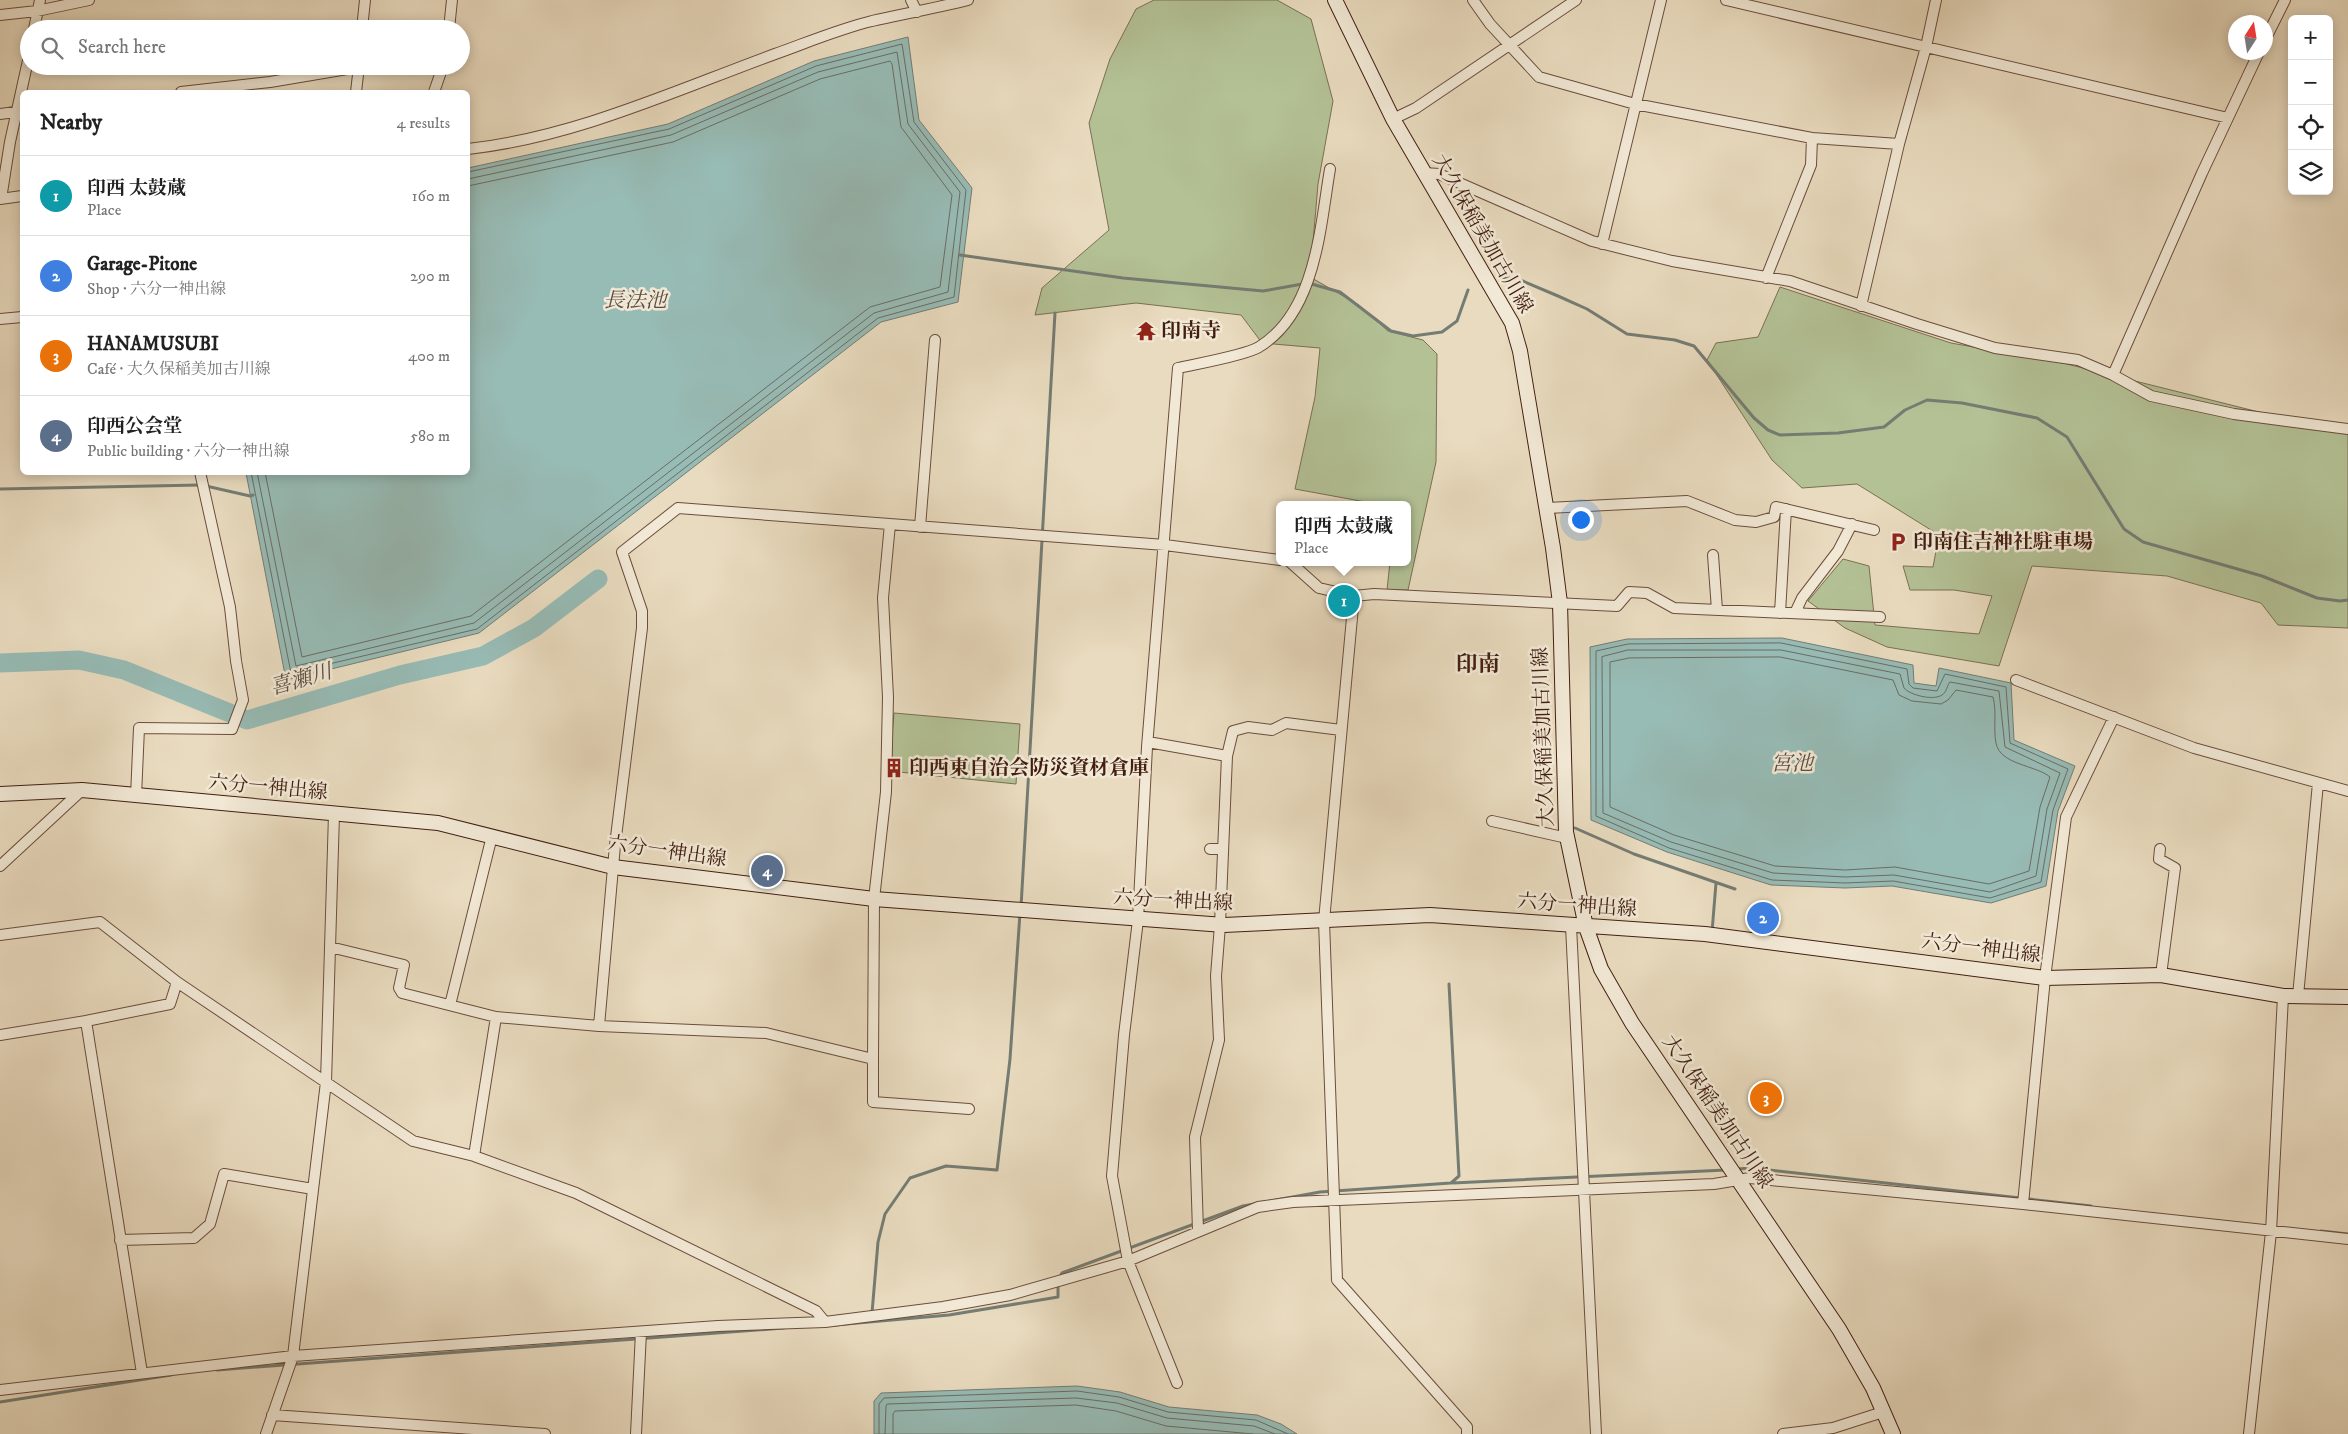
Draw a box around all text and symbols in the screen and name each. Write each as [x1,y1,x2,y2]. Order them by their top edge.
north arrow [2228,15,2273,60]
map controls [2288,15,2333,195]
button: + [2288,15,2333,60]
search box [20,20,470,75]
icon: search [38,34,66,62]
text: Search here [78,36,166,59]
button: − [2288,60,2333,105]
button: locate [2288,105,2333,150]
text: Nearby [40,110,102,136]
text: 4 results [397,113,450,133]
street label: 大久保稲美加古川線 [1426,150,1538,318]
button: layers [2288,150,2333,195]
text: 印西 太鼓蔵 [87,177,186,200]
text: 1 [53,186,59,206]
text: 160 m [412,186,450,206]
text: Place [87,200,121,220]
text: Garage-Pitone [87,253,197,276]
text: 2 [52,266,60,286]
text: 290 m [410,266,450,286]
text: Shop · 六分一神出線 [87,279,226,299]
water label: 長法池 [604,288,668,314]
place label: 印南寺 [1161,319,1221,344]
temple icon: 印南寺 [1135,320,1157,342]
text: HANAMUSUBI [87,333,219,356]
text: 3 [53,346,59,366]
text: 400 m [408,346,450,366]
text: Café · 大久保稲美加古川線 [87,359,271,379]
text: 印西公会堂 [87,415,182,438]
text: 4 [51,426,61,446]
text: 580 m [410,426,450,446]
text: Public building · 六分一神出線 [87,441,290,461]
popup [1276,501,1411,566]
your location [1568,507,1594,533]
text: 印西 太鼓蔵 [1294,515,1393,538]
place label: 印南住吉神社駐車場 [1913,530,2093,555]
parking icon: 印南住吉神社駐車場 [1887,531,1909,553]
text: Place [1294,538,1328,558]
pin: 1 [1328,582,1360,620]
street label: 大久保稲美加古川線 [1528,647,1560,827]
district label: 印南 [1456,651,1500,678]
water label: 喜瀬川 [267,658,337,701]
water label: 宮池 [1771,751,1815,777]
place label: 印西東自治会防災資材倉庫 [909,756,1149,781]
building icon: 印西東自治会防災資材倉庫 [883,757,905,779]
street label: 六分一神出線 [207,770,329,806]
street label: 六分一神出線 [606,831,728,873]
pin: 4 [751,852,783,890]
street label: 六分一神出線 [1112,885,1234,917]
street label: 六分一神出線 [1516,889,1638,923]
pin: 2 [1747,899,1779,937]
street label: 六分一神出線 [1920,929,2042,969]
street label: 大久保稲美加古川線 [1656,1030,1778,1194]
pin: 3 [1750,1079,1782,1117]

